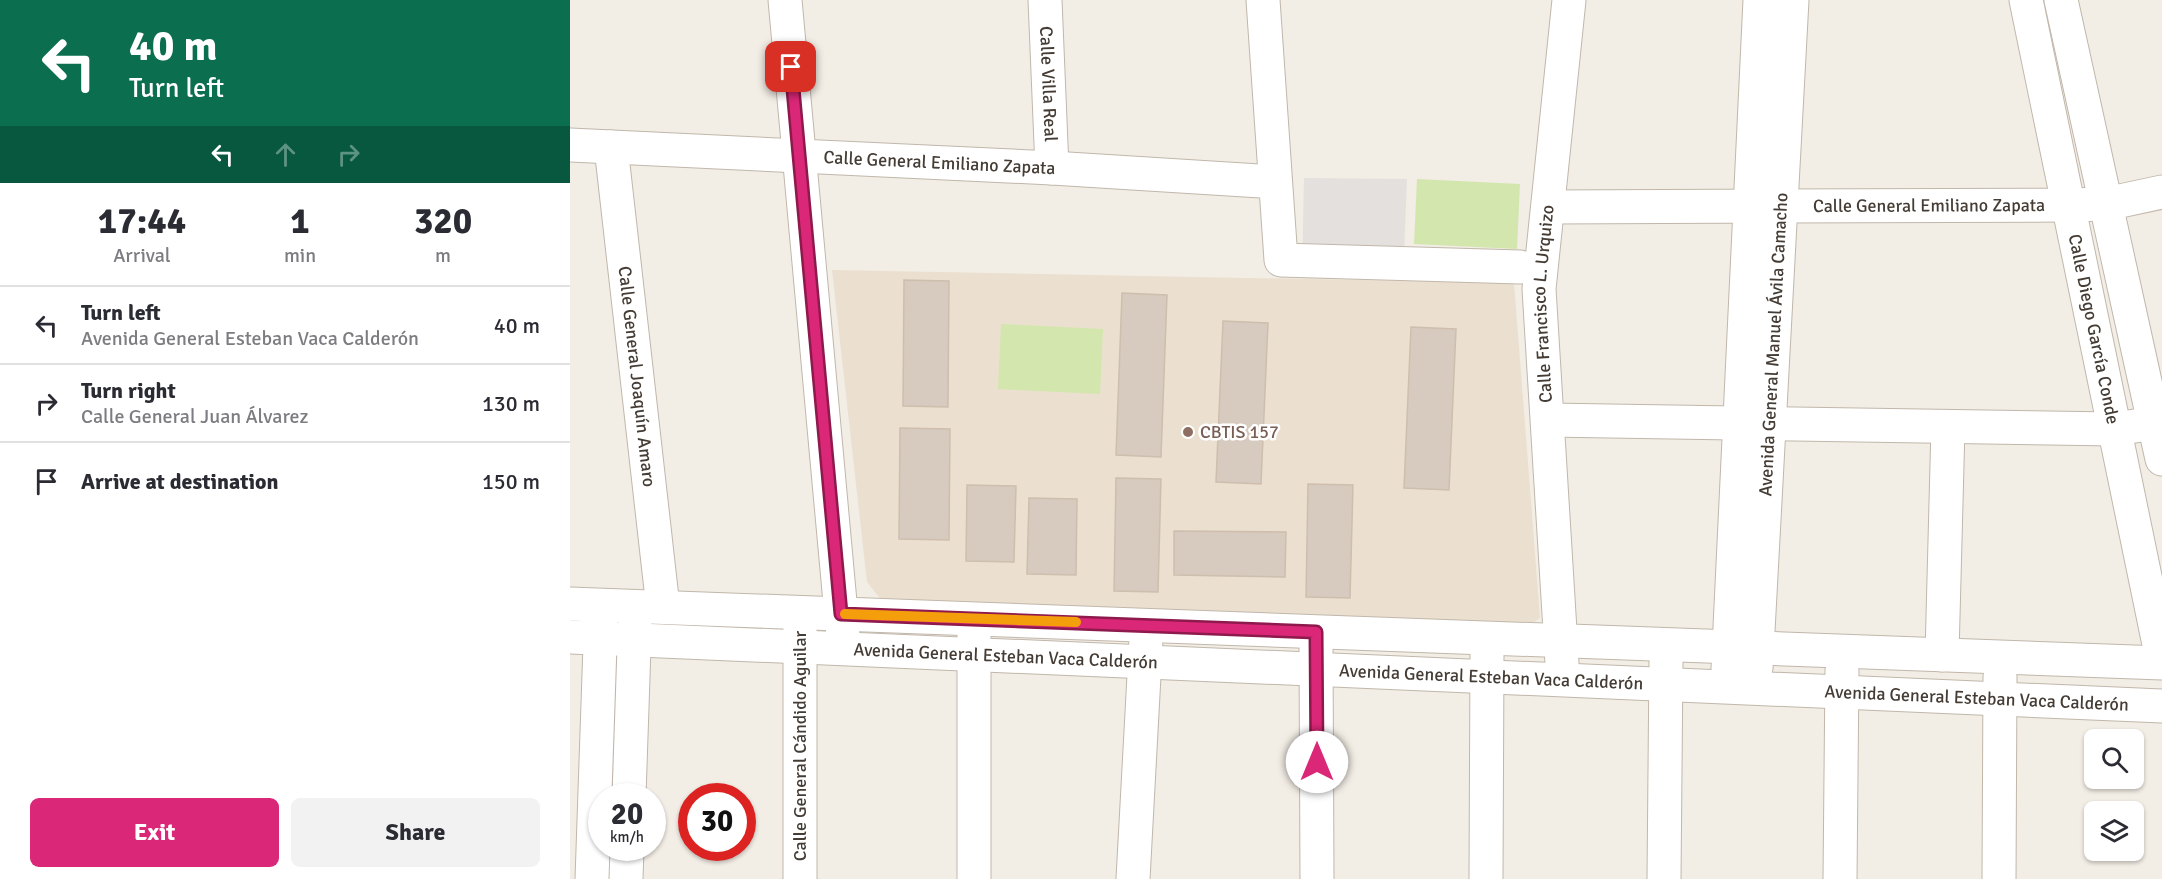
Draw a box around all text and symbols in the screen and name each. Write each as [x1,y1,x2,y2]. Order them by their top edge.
text: 40 m [129,21,218,72]
icon: left [30,24,108,102]
street label: Calle Villa Real [1035,26,1062,142]
pin [765,41,816,92]
icon: arrive [774,50,807,83]
text: Turn left [129,72,224,105]
icon: left [206,138,239,171]
icon: ahead [269,138,302,171]
icon: right [332,138,365,171]
street label: Calle General Emiliano Zapata [823,146,1056,179]
street label: Avenida General Manuel Ávila Camacho [1754,192,1793,497]
street label: Calle General Emiliano Zapata [1813,194,2045,217]
text: 17:44 [98,199,186,244]
text: 1 [290,199,310,244]
text: 320 [414,199,472,244]
street label: Calle Francisco L. Urquizo [1528,204,1559,403]
street label: Calle Diego García Conde [2064,232,2124,426]
text: Arrival [113,243,171,268]
text: min [284,243,316,268]
text: m [435,243,451,268]
street label: Calle General Joaquín Amaro [614,265,660,488]
text: Turn left [81,299,161,326]
icon: left [30,309,63,342]
text: 40 m [494,312,540,339]
text: Avenida General Esteban Vaca Calderón [81,326,419,351]
text: Turn right [81,377,176,404]
icon: right [30,387,63,420]
text: 130 m [482,390,540,417]
text: Calle General Juan Álvarez [81,404,308,429]
place label: CBTIS 157 [1200,421,1279,443]
marker: CBTIS 157 [1181,425,1195,439]
icon: arrive [30,465,63,498]
text: Arrive at destination [81,468,278,495]
text: 150 m [482,468,540,495]
street label: Calle General Cándido Aguilar [789,630,811,861]
street label: Avenida General Esteban Vaca Calderón [853,638,1158,673]
street label: Avenida General Esteban Vaca Calderón [1339,659,1644,695]
street label: Avenida General Esteban Vaca Calderón [1824,680,2129,716]
map controls [2084,729,2144,861]
button: search [2084,729,2144,789]
position arrow [1285,730,1349,794]
speed limit sign: 30 [678,783,756,861]
text: 20 [611,796,643,833]
button: Exit [30,798,279,867]
button: Share [291,798,540,867]
button: layers [2084,801,2144,861]
text: km/h [610,828,644,846]

